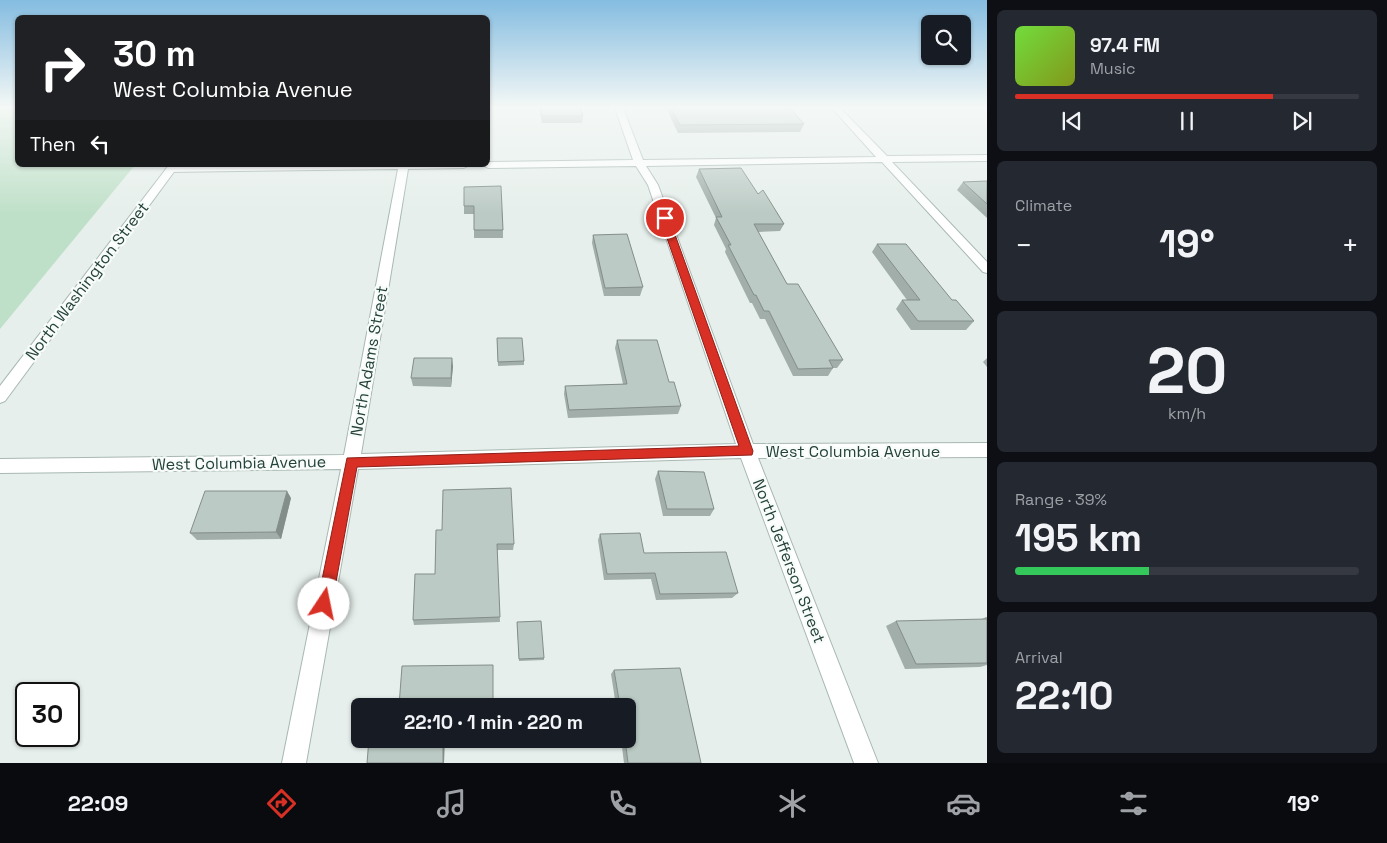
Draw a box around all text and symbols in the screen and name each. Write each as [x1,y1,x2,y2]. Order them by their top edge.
map controls [921,15,971,65]
button: search [921,15,971,65]
text: 30 m [113,32,196,76]
text: 97.4 FM [1090,33,1160,58]
icon: right [30,35,95,100]
text: Music [1090,58,1136,79]
text: West Columbia Avenue [113,75,353,103]
icon: previous [1058,107,1086,135]
icon: pause [1173,107,1201,135]
icon: next [1288,107,1316,135]
icon: left [86,130,114,158]
text: Then [30,132,76,157]
text: Climate [1015,195,1072,216]
pin [644,197,686,239]
street label: North Washington Street [21,198,153,364]
icon: arrive [651,204,679,232]
text: 19° [1159,220,1215,268]
text: − [1015,227,1032,263]
text: + [1342,227,1359,263]
street label: North Adams Street [345,284,393,438]
text: 20 [1147,329,1227,412]
text: km/h [1168,403,1206,424]
street label: West Columbia Avenue [766,441,940,462]
street label: West Columbia Avenue [152,451,326,475]
street label: North Jefferson Street [748,476,830,646]
text: Range · 39% [1015,489,1107,510]
text: 195 km [1015,514,1142,562]
position arrow [297,577,349,629]
text: Arrival [1015,647,1063,668]
text: 22:10 [1015,672,1113,720]
speed limit sign: 30 [15,682,80,747]
text: 22:10 · 1 min · 220 m [404,710,583,735]
icon: directions [264,786,299,821]
icon: music [434,786,469,821]
icon: phone [605,786,640,821]
icon: climate [775,786,810,821]
icon: car [946,786,981,821]
icon: filters [1116,786,1151,821]
text: 22:09 [68,789,128,817]
text: 19° [1287,789,1319,817]

